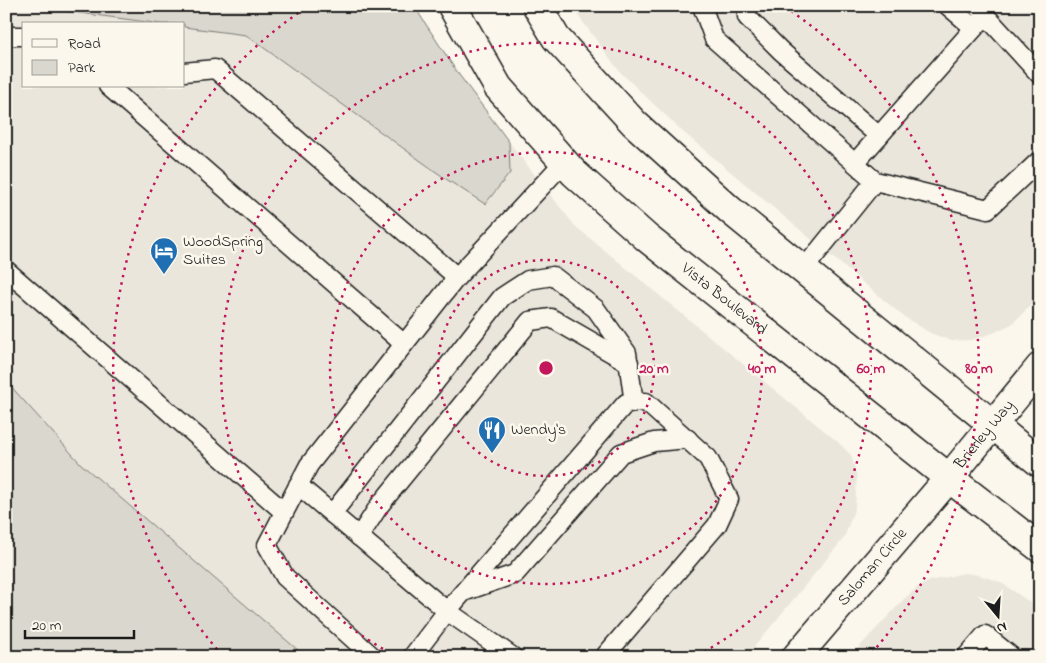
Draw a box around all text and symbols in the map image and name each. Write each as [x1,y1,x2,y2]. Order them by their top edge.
legend [22,22,185,88]
text: Road [68,33,101,55]
text: Park [68,57,96,79]
place label: WoodSpring Suites [183,230,263,272]
hotel icon: WoodSpring Suites [149,236,179,275]
street label: Vista Boulevard [675,257,772,341]
text: 20 m [638,358,669,380]
text: 40 m [747,358,776,380]
text: 60 m [856,358,886,380]
text: 80 m [964,358,993,380]
centre of rings [537,359,555,377]
street label: Brierley Way [948,395,1020,475]
restaurant icon: Wendy's [477,415,507,454]
place label: Wendy's [511,418,566,442]
street label: Saloman Circle [832,522,914,612]
north arrow [974,590,1024,640]
scale bar [25,608,134,640]
text: 20 m [32,615,62,637]
text: N [994,615,1009,638]

